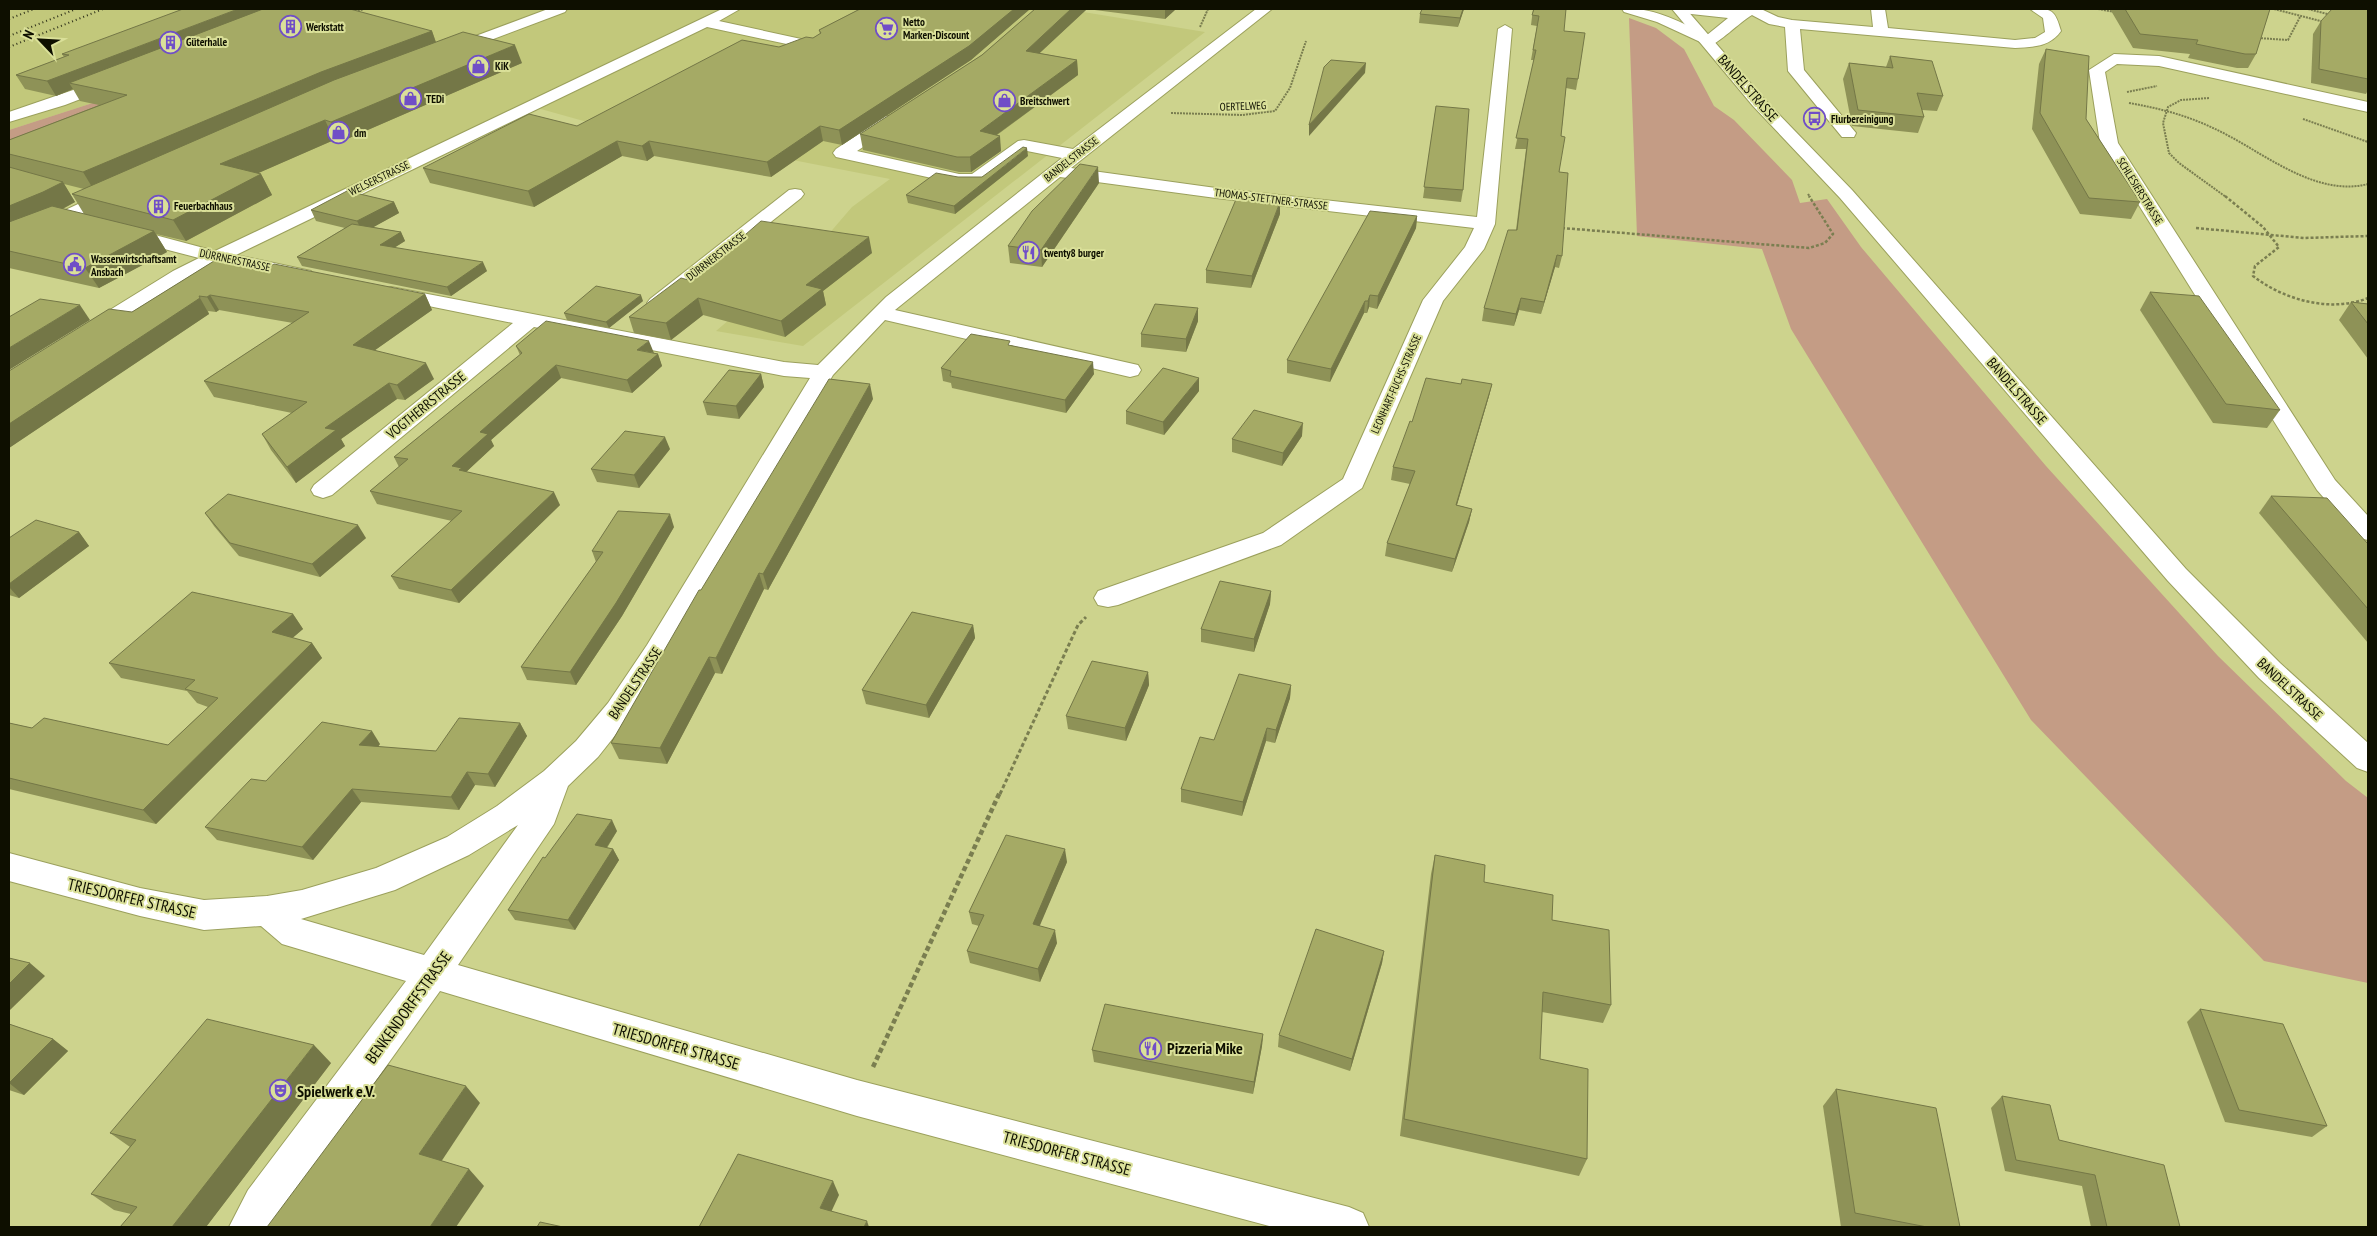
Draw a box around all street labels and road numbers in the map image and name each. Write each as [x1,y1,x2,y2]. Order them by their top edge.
street label: BANDELSTRASSE [1714,51,1782,125]
street label: OERTELWEG [1219,98,1267,114]
street label: BANDELSTRASSE [1041,133,1101,185]
street label: SCHLESIERSTRASSE [2114,155,2166,227]
street label: WELSERSTRASSE [347,157,412,199]
street label: THOMAS-STETTNER-STRASSE [1214,185,1329,213]
street label: DÜRRNERSTRASSE [683,228,749,284]
street label: DÜRRNERSTRASSE [198,246,272,274]
street label: LEONHART-FUCHS-STRASSE [1368,332,1424,436]
street label: BANDELSTRASSE [1983,354,2051,428]
street label: VOGTHERRSTRASSE [382,367,469,443]
street label: BANDELSTRASSE [604,643,666,723]
street label: BANDELSTRASSE [2253,654,2327,724]
street label: TRIESDORFER STRASSE [66,874,198,923]
street label: BENKENDORFFSTRASSE [361,947,456,1067]
street label: TRIESDORFER STRASSE [610,1018,742,1074]
street label: TRIESDORFER STRASSE [1001,1126,1133,1180]

